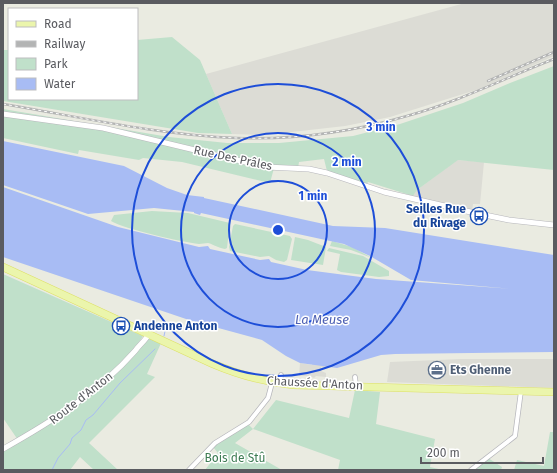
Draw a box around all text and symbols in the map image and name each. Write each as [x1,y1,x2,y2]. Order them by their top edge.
legend [8,8,138,100]
text: Road [44,17,72,31]
text: Railway [44,37,85,51]
text: Park [44,57,68,71]
text: Water [44,77,76,91]
text: 3 min [365,120,396,134]
street label: Rue Des Prâles [192,143,274,173]
text: 2 min [332,155,362,169]
text: 1 min [299,189,327,203]
place label: Seilles Rue du Rivage [406,202,466,230]
bus stop icon: Seilles Rue du Rivage [469,206,489,226]
centre of rings [271,223,285,237]
water label: La Meuse [295,312,349,327]
bus stop icon: Andenne Anton [111,316,131,336]
place label: Andenne Anton [133,319,218,333]
office icon: Ets Ghenne [427,360,447,380]
place label: Ets Ghenne [450,363,512,377]
street label: Route d'Anton [47,369,115,427]
street label: Chaussée d'Anton [267,373,363,393]
scale bar [421,439,543,465]
text: 200 m [427,446,460,460]
park label: Bois de Stû [204,451,266,465]

